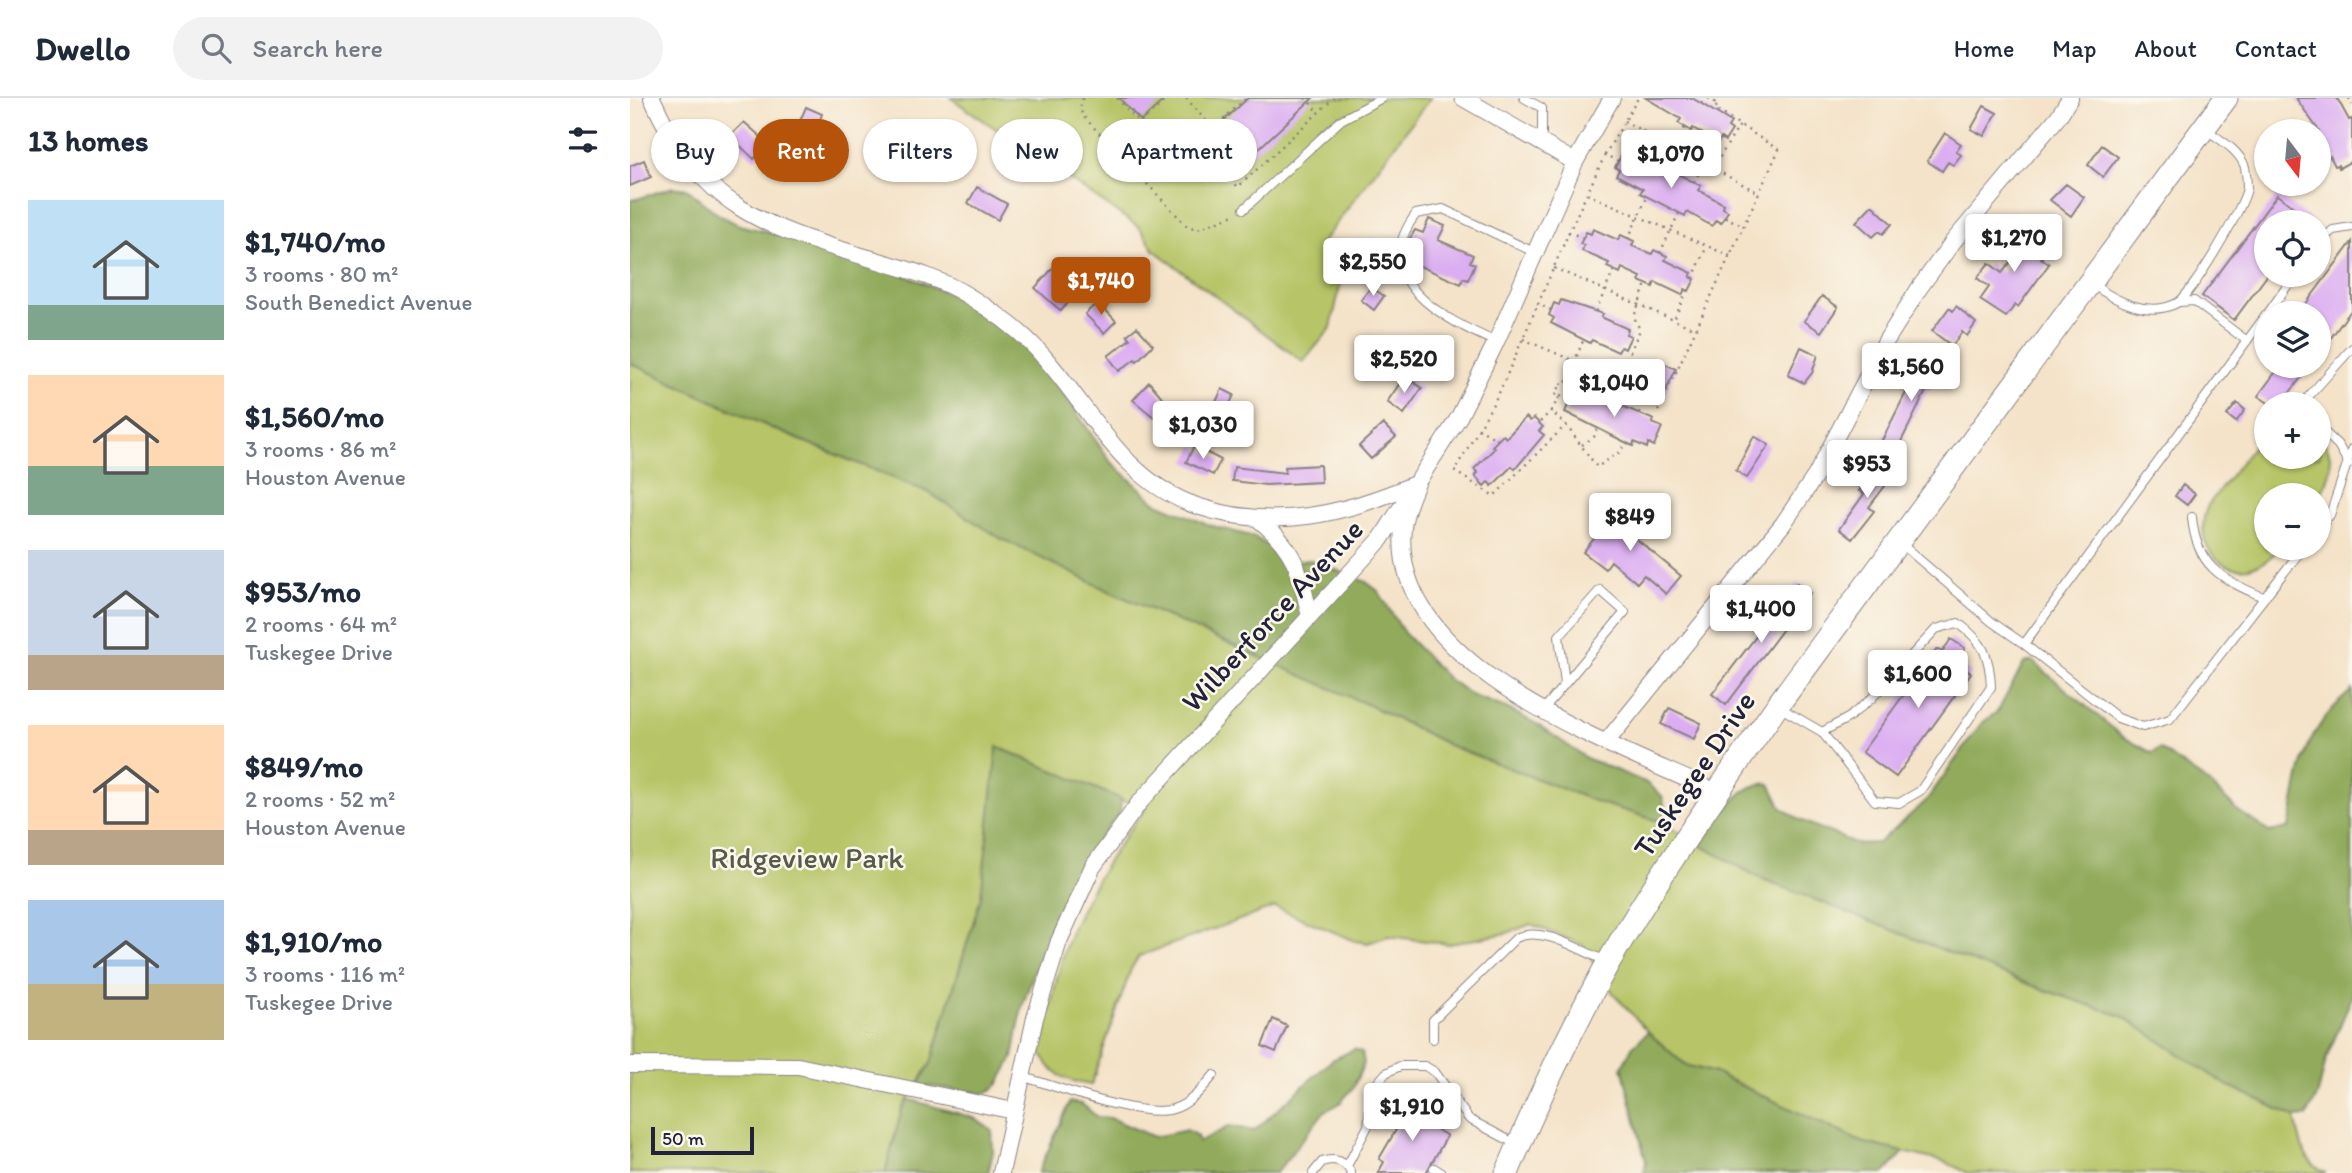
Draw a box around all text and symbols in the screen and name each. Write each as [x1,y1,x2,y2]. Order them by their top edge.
search box [173,17,663,80]
text: Dwello [35,29,131,68]
icon: search [197,29,235,67]
text: Search here [253,32,383,64]
text: Home [1954,34,2014,63]
text: Map [2052,34,2096,63]
text: About [2134,34,2197,63]
text: Contact [2235,34,2317,63]
chip: Buy [651,119,739,182]
chip: Rent [753,119,849,182]
chip: Filters [863,119,977,182]
chip: New [991,119,1083,182]
chip: Apartment [1097,119,1257,182]
north arrow [2254,119,2331,196]
map controls [2254,119,2331,560]
icon: filters [564,121,602,159]
text: 13 homes [28,122,148,159]
pin: $1,070 [1614,130,1728,190]
text: $1,070 [1637,139,1705,167]
button: locate [2254,210,2331,287]
pin: $1,270 [1957,214,2071,274]
text: $1,740/mo [245,223,386,260]
text: $1,270 [1981,223,2047,251]
icon: home [84,228,168,312]
pin: $2,550 [1316,238,1430,298]
text: $2,550 [1339,247,1407,275]
pin: $1,740 [1044,258,1158,317]
text: 3 rooms · 80 m² [245,260,399,288]
text: $1,740 [1067,266,1135,294]
text: South Benedict Avenue [245,288,472,316]
button: layers [2254,301,2331,378]
pin: $2,520 [1347,336,1461,395]
text: $2,520 [1370,344,1438,372]
pin: $1,560 [1854,344,1968,403]
text: $1,560 [1878,352,1944,380]
pin: $1,040 [1557,360,1671,419]
text: $1,040 [1579,368,1649,396]
button: + [2254,392,2331,469]
text: $1,560/mo [245,398,384,435]
pin: $1,030 [1146,402,1260,461]
icon: home [84,403,168,487]
text: $1,030 [1169,410,1237,438]
text: 3 rooms · 86 m² [245,435,397,463]
pin: $953 [1826,440,1908,500]
text: $953 [1843,449,1891,477]
text: Houston Avenue [245,463,406,491]
button: − [2254,483,2331,560]
pin: $849 [1589,494,1671,553]
text: $849 [1605,502,1655,530]
street label: Wilberforce Avenue [1173,511,1371,719]
text: $953/mo [245,573,361,610]
icon: home [84,578,168,662]
pin: $1,400 [1704,586,1818,645]
text: $1,400 [1726,594,1796,622]
text: 2 rooms · 64 m² [245,610,397,638]
text: Tuskegee Drive [245,638,393,666]
pin: $1,600 [1861,650,1975,710]
text: $1,600 [1884,659,1952,687]
street label: Tuskegee Drive [1625,684,1763,864]
text: $849/mo [245,748,363,785]
icon: home [84,753,168,837]
text: 2 rooms · 52 m² [245,785,395,813]
text: Houston Avenue [245,813,406,841]
park label: Ridgeview Park [710,839,904,876]
text: $1,910/mo [245,923,382,960]
icon: home [84,928,168,1012]
text: 3 rooms · 116 m² [245,960,405,988]
text: Tuskegee Drive [245,988,393,1016]
pin: $1,910 [1355,1084,1469,1143]
text: $1,910 [1380,1092,1444,1120]
scale bar [651,1124,754,1156]
text: 50 m [662,1127,704,1150]

